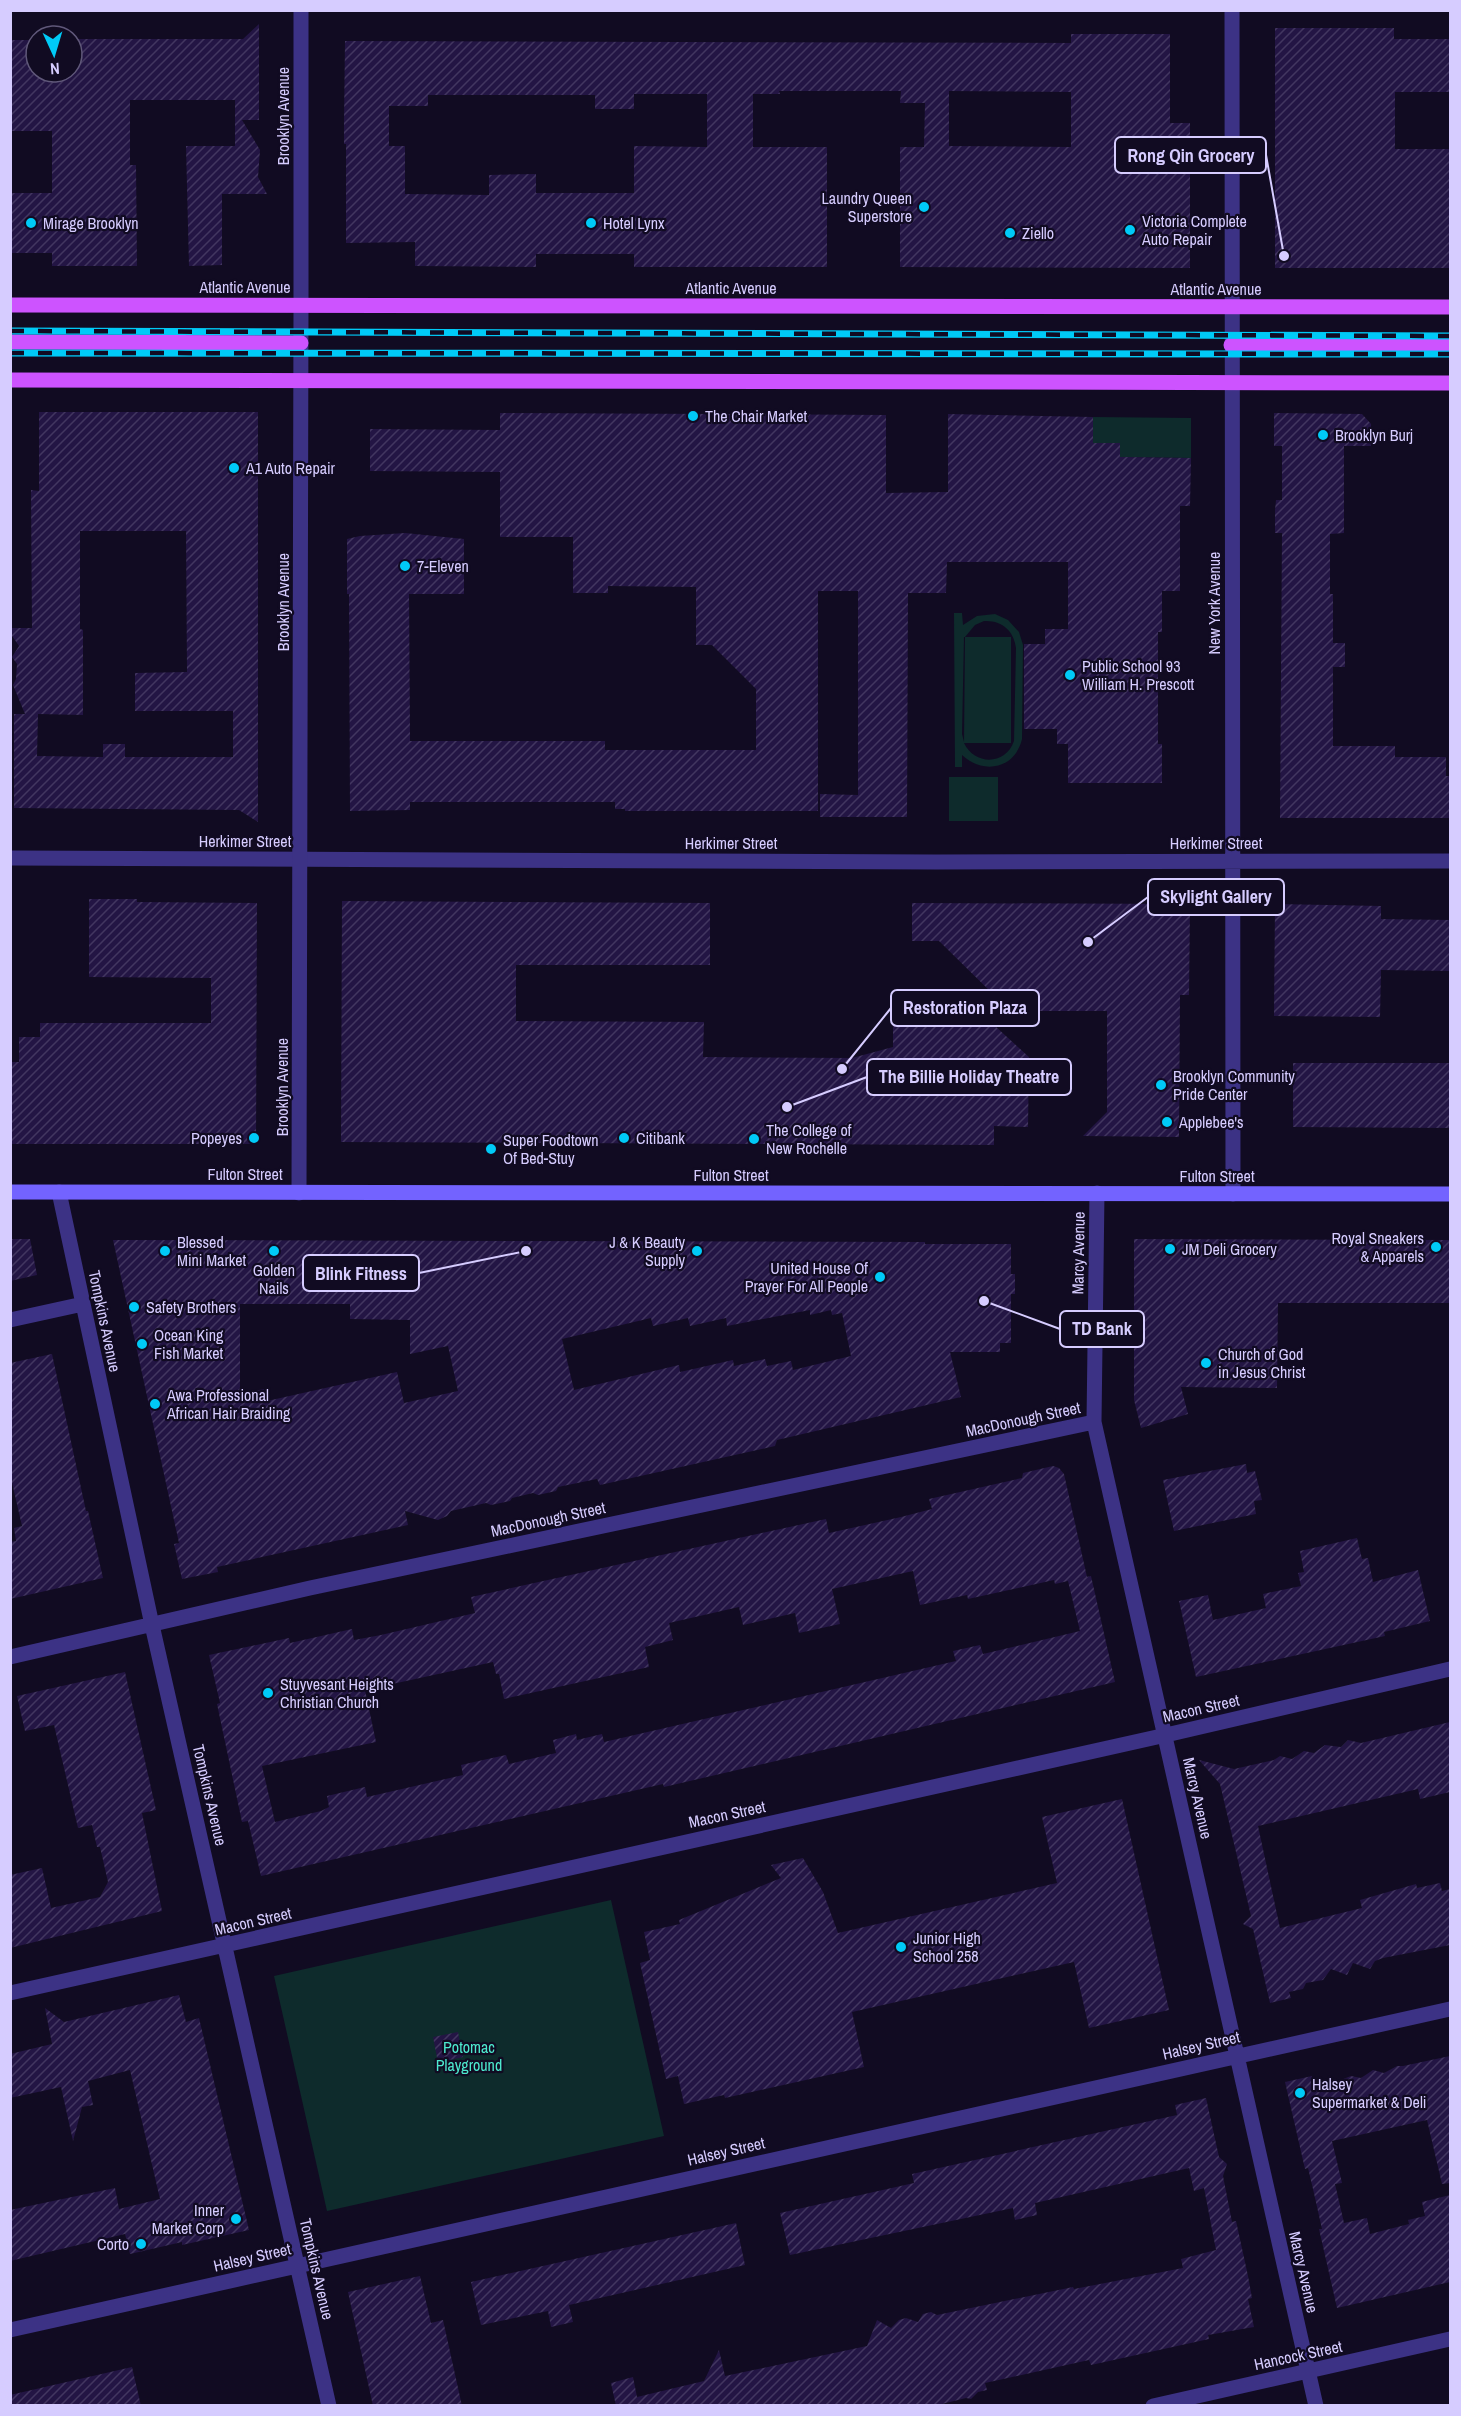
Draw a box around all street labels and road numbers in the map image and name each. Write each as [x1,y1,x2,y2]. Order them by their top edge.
street label: Brooklyn Avenue [272,67,294,165]
street label: Atlantic Avenue [199,276,290,298]
street label: Atlantic Avenue [685,277,776,299]
street label: Atlantic Avenue [1170,278,1261,300]
street label: New York Avenue [1203,552,1225,654]
street label: Brooklyn Avenue [272,553,294,651]
street label: Herkimer Street [199,830,292,852]
street label: Herkimer Street [685,832,778,854]
street label: Herkimer Street [1170,832,1263,854]
street label: Brooklyn Avenue [271,1038,293,1136]
street label: Fulton Street [207,1163,283,1185]
street label: Fulton Street [693,1164,769,1186]
street label: Fulton Street [1179,1165,1255,1187]
street label: Marcy Avenue [1066,1211,1090,1295]
street label: Tompkins Avenue [83,1268,127,1374]
street label: MacDonough Street [964,1396,1083,1442]
street label: MacDonough Street [489,1496,608,1542]
street label: Macon Street [1161,1688,1242,1727]
street label: Tompkins Avenue [188,1742,232,1848]
street label: Marcy Avenue [1178,1755,1218,1841]
street label: Macon Street [687,1795,768,1833]
street label: Macon Street [213,1901,294,1940]
street label: Halsey Street [1160,2025,1242,2065]
street label: Halsey Street [685,2131,767,2171]
street label: Tompkins Avenue [295,2216,339,2322]
street label: Marcy Avenue [1284,2229,1324,2315]
street label: Halsey Street [211,2237,293,2277]
street label: Hancock Street [1252,2335,1344,2375]

